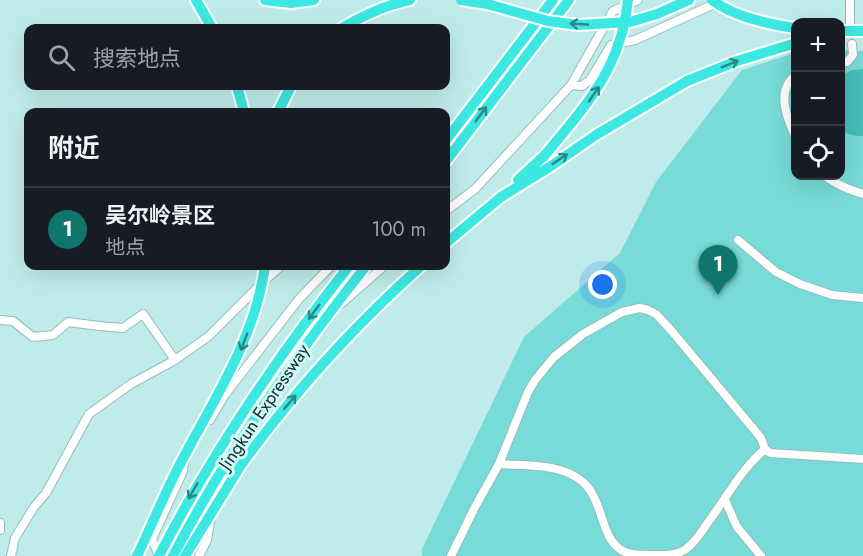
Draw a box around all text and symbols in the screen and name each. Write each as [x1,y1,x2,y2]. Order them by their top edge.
one-way arrow [570,18,590,29]
map controls [791,18,845,180]
button: + [791,18,845,72]
search box [24,24,450,90]
icon: search [45,41,78,74]
text: 搜索地点 [93,42,181,74]
one-way arrow [720,58,738,69]
button: − [791,72,845,126]
one-way arrow [588,86,600,102]
one-way arrow [475,107,487,123]
button: locate [791,126,845,180]
text: 附近 [48,129,100,167]
one-way arrow [551,153,568,165]
text: 吴尔岭景区 [105,199,215,231]
text: 1 [62,215,73,244]
text: 100 m [371,215,426,244]
text: 地点 [105,233,145,262]
pin: 1 [698,246,738,295]
your location [588,270,617,299]
one-way arrow [307,304,320,320]
one-way arrow [238,332,249,351]
street label: Jingkun Expressway [211,339,316,477]
one-way arrow [283,394,296,410]
one-way arrow [187,482,199,499]

